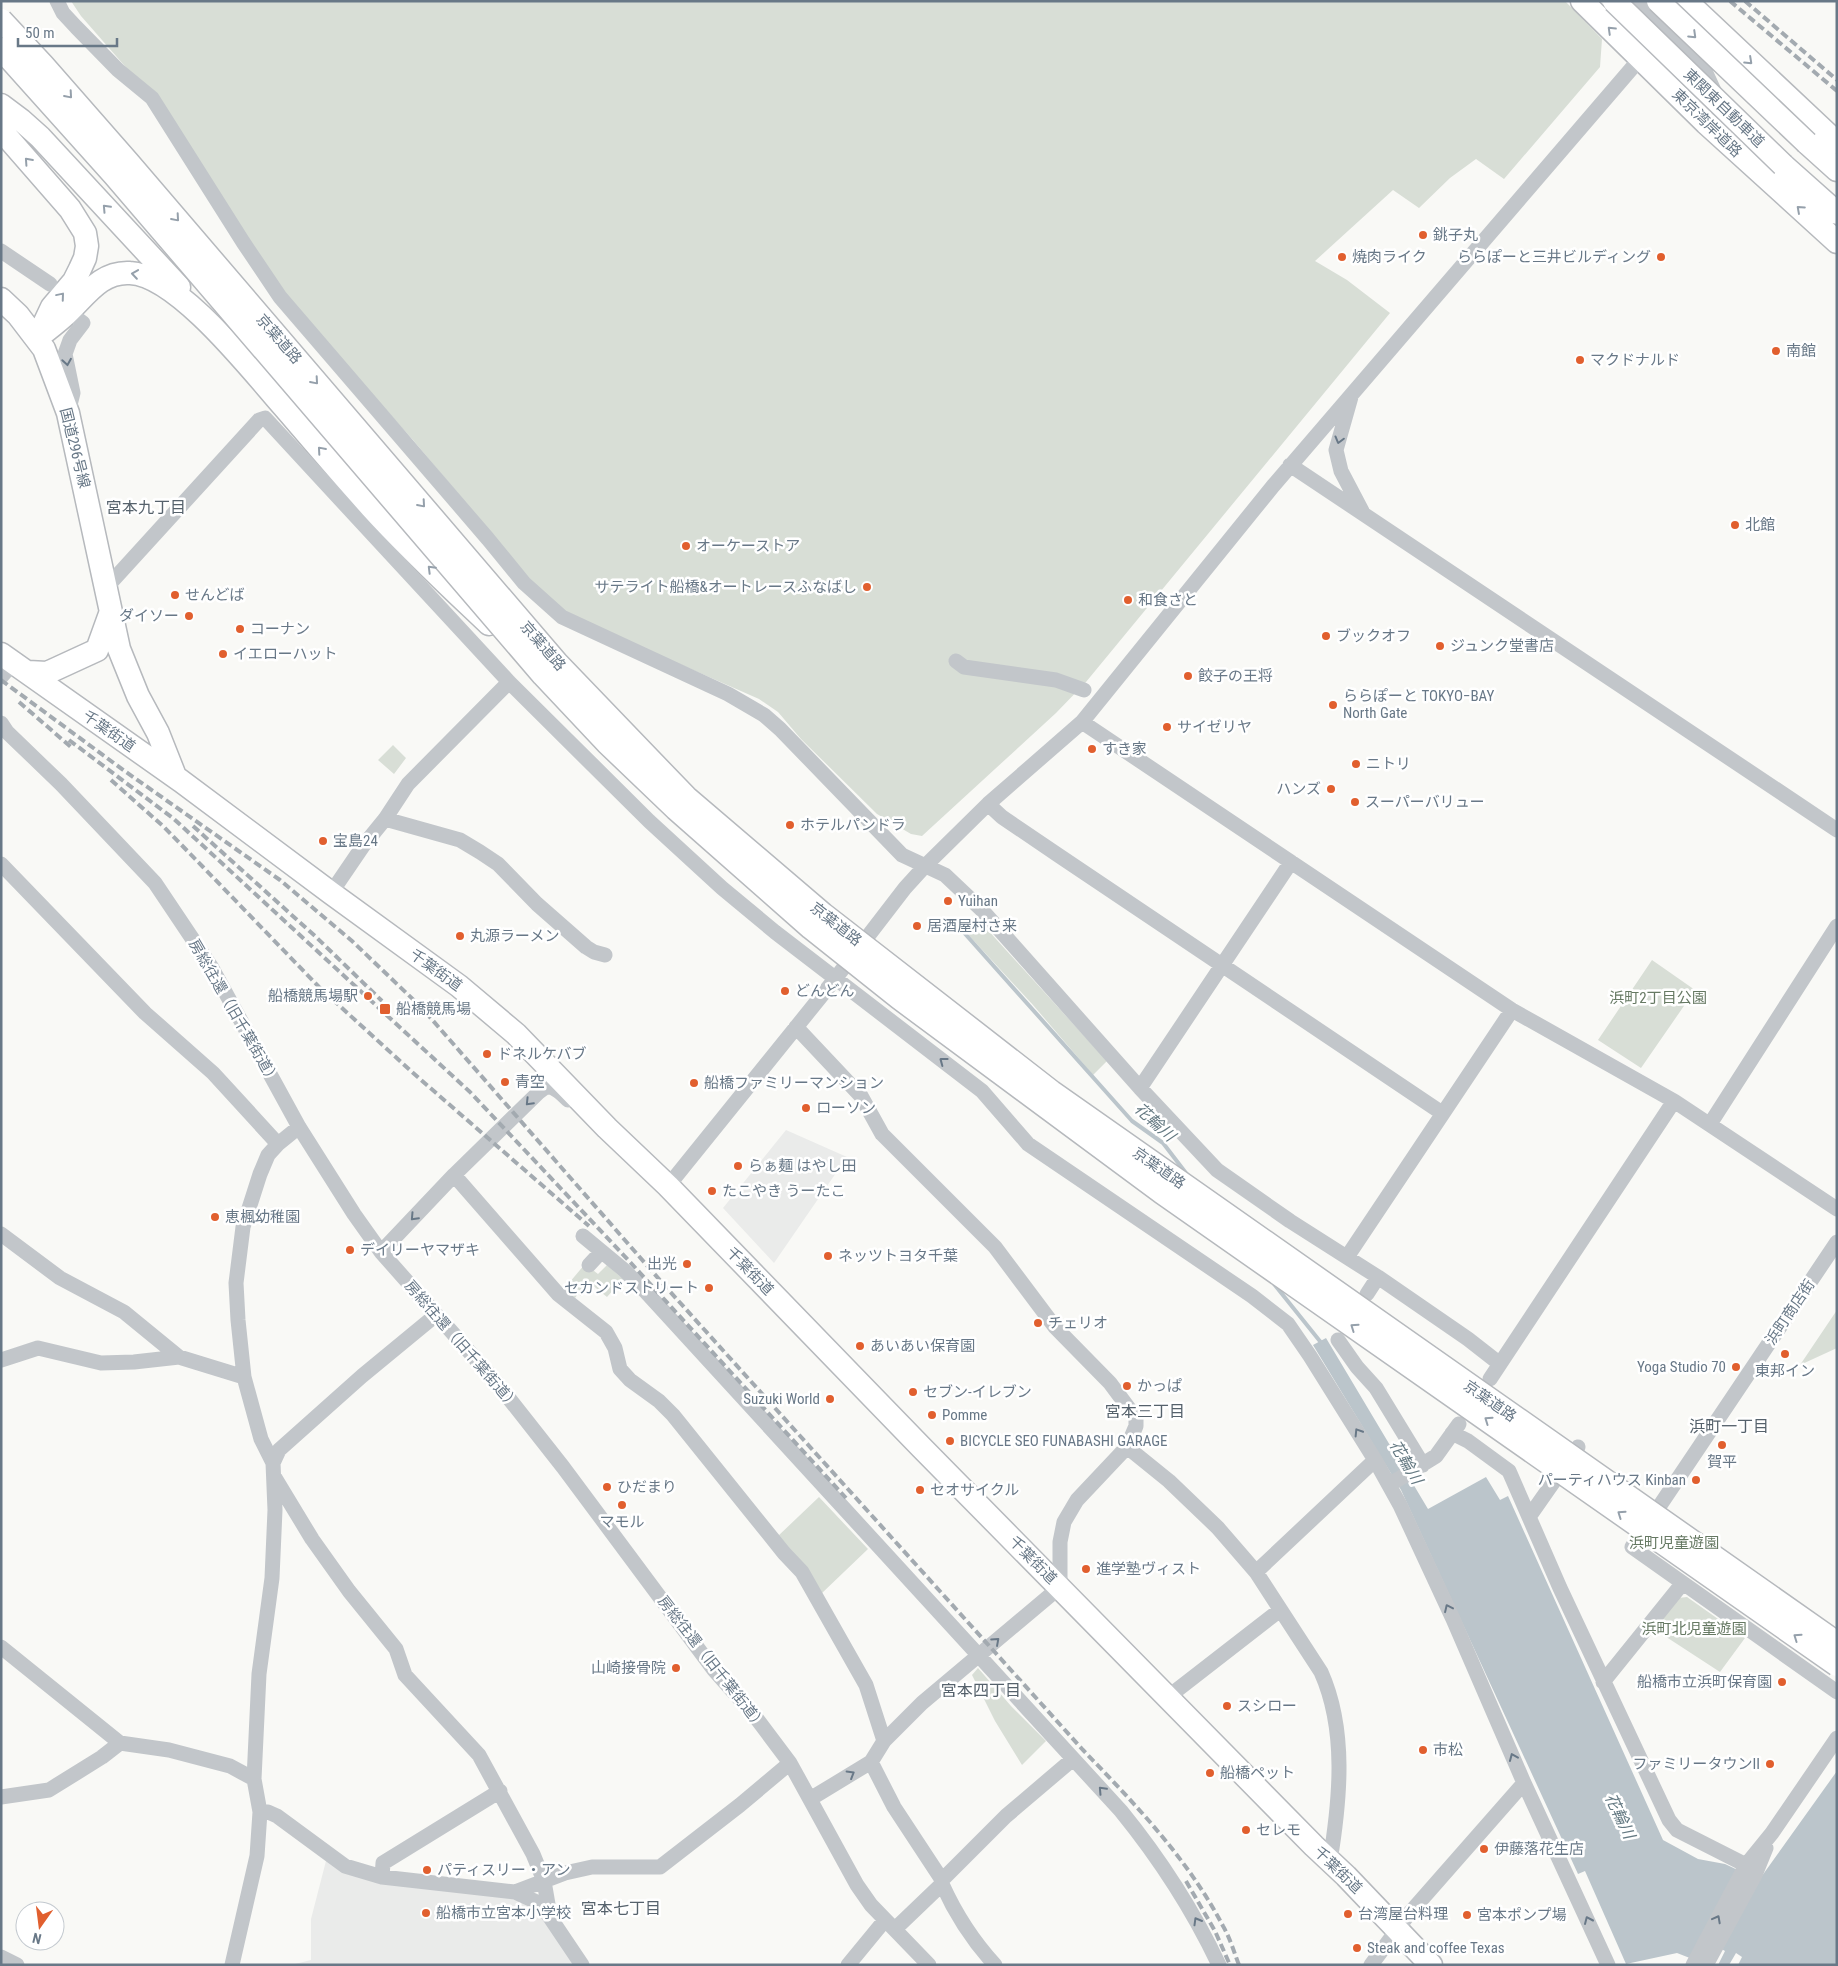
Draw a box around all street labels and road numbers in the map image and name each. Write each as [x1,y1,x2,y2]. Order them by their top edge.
street label: 東関東自動車道 [1680,65,1768,151]
street label: 東京湾岸道路 [1668,85,1746,161]
street label: 京葉道路 [253,310,305,368]
street label: 国道296号線 [56,406,94,490]
street label: 京葉道路 [517,617,569,675]
street label: 千葉街道 [79,706,139,756]
street label: 京葉道路 [807,898,865,950]
street label: 房総往還（旧千葉街道） [185,936,283,1088]
street label: 千葉街道 [406,945,466,995]
street label: 京葉道路 [1129,1143,1189,1193]
street label: 千葉街道 [723,1243,777,1299]
street label: 浜町商店街 [1762,1276,1818,1348]
street label: 房総往還（旧千葉街道） [401,1277,523,1413]
street label: 京葉道路 [1460,1376,1520,1426]
street label: 千葉街道 [1005,1532,1061,1588]
street label: 房総往還（旧千葉街道） [654,1592,770,1734]
street label: 千葉街道 [1310,1843,1366,1897]

